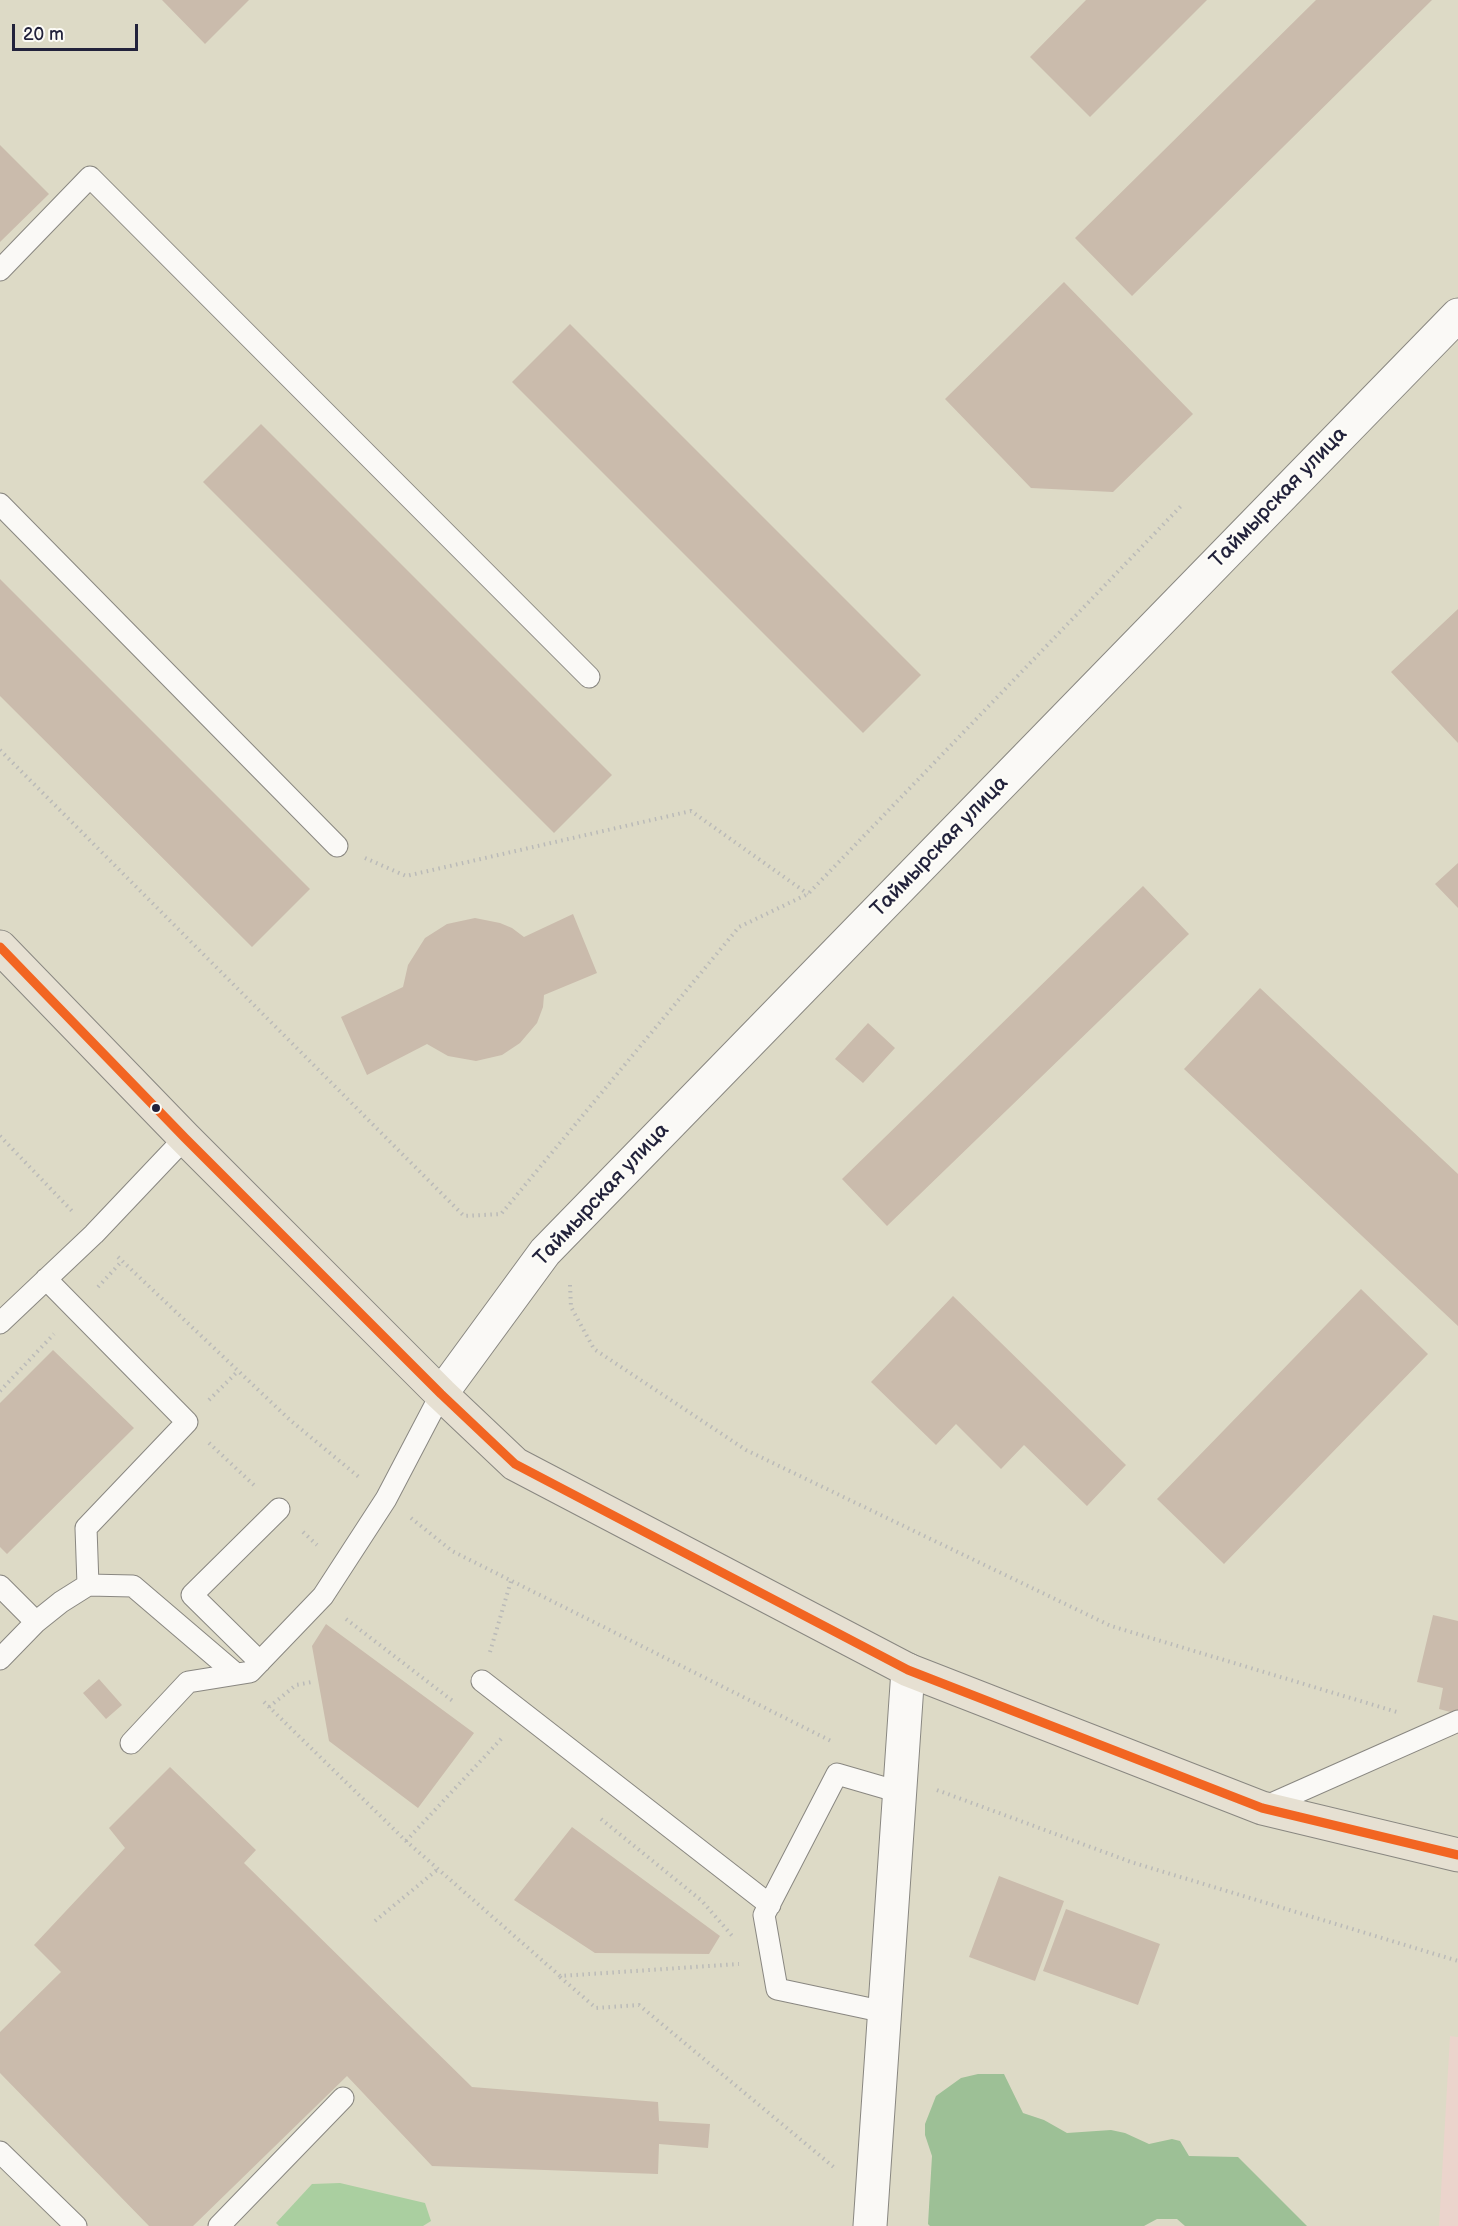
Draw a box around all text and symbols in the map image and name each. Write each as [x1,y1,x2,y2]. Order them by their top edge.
scale bar [15,12,141,50]
text: 20 m [23,24,64,45]
street label: Таймырская улица [1205,422,1353,574]
street label: Таймырская улица [866,771,1014,923]
unlabelled marker [150,1102,162,1114]
street label: Таймырская улица [529,1118,675,1272]

